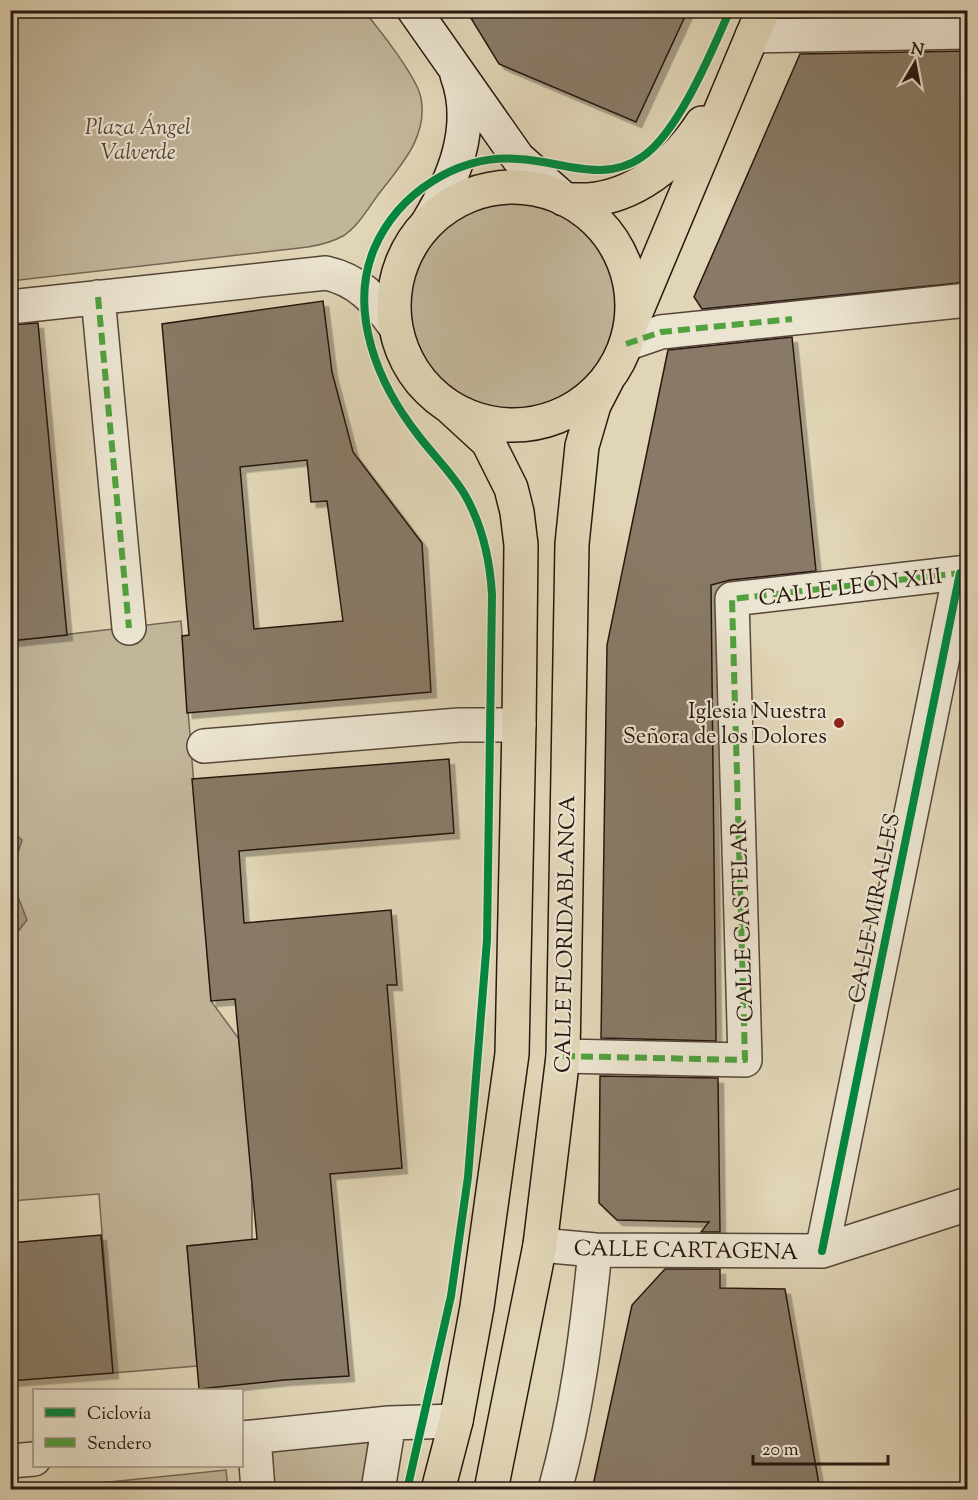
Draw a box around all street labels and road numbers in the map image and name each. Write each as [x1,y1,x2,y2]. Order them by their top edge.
street label: CALLE LEÓN XIII [757,561,944,616]
street label: CALLE FLORIDABLANCA [549,795,585,1073]
street label: CALLE MIRALLES [842,811,910,1006]
street label: CALLE CASTELAR [724,819,764,1023]
street label: CALLE CARTAGENA [573,1234,799,1270]

